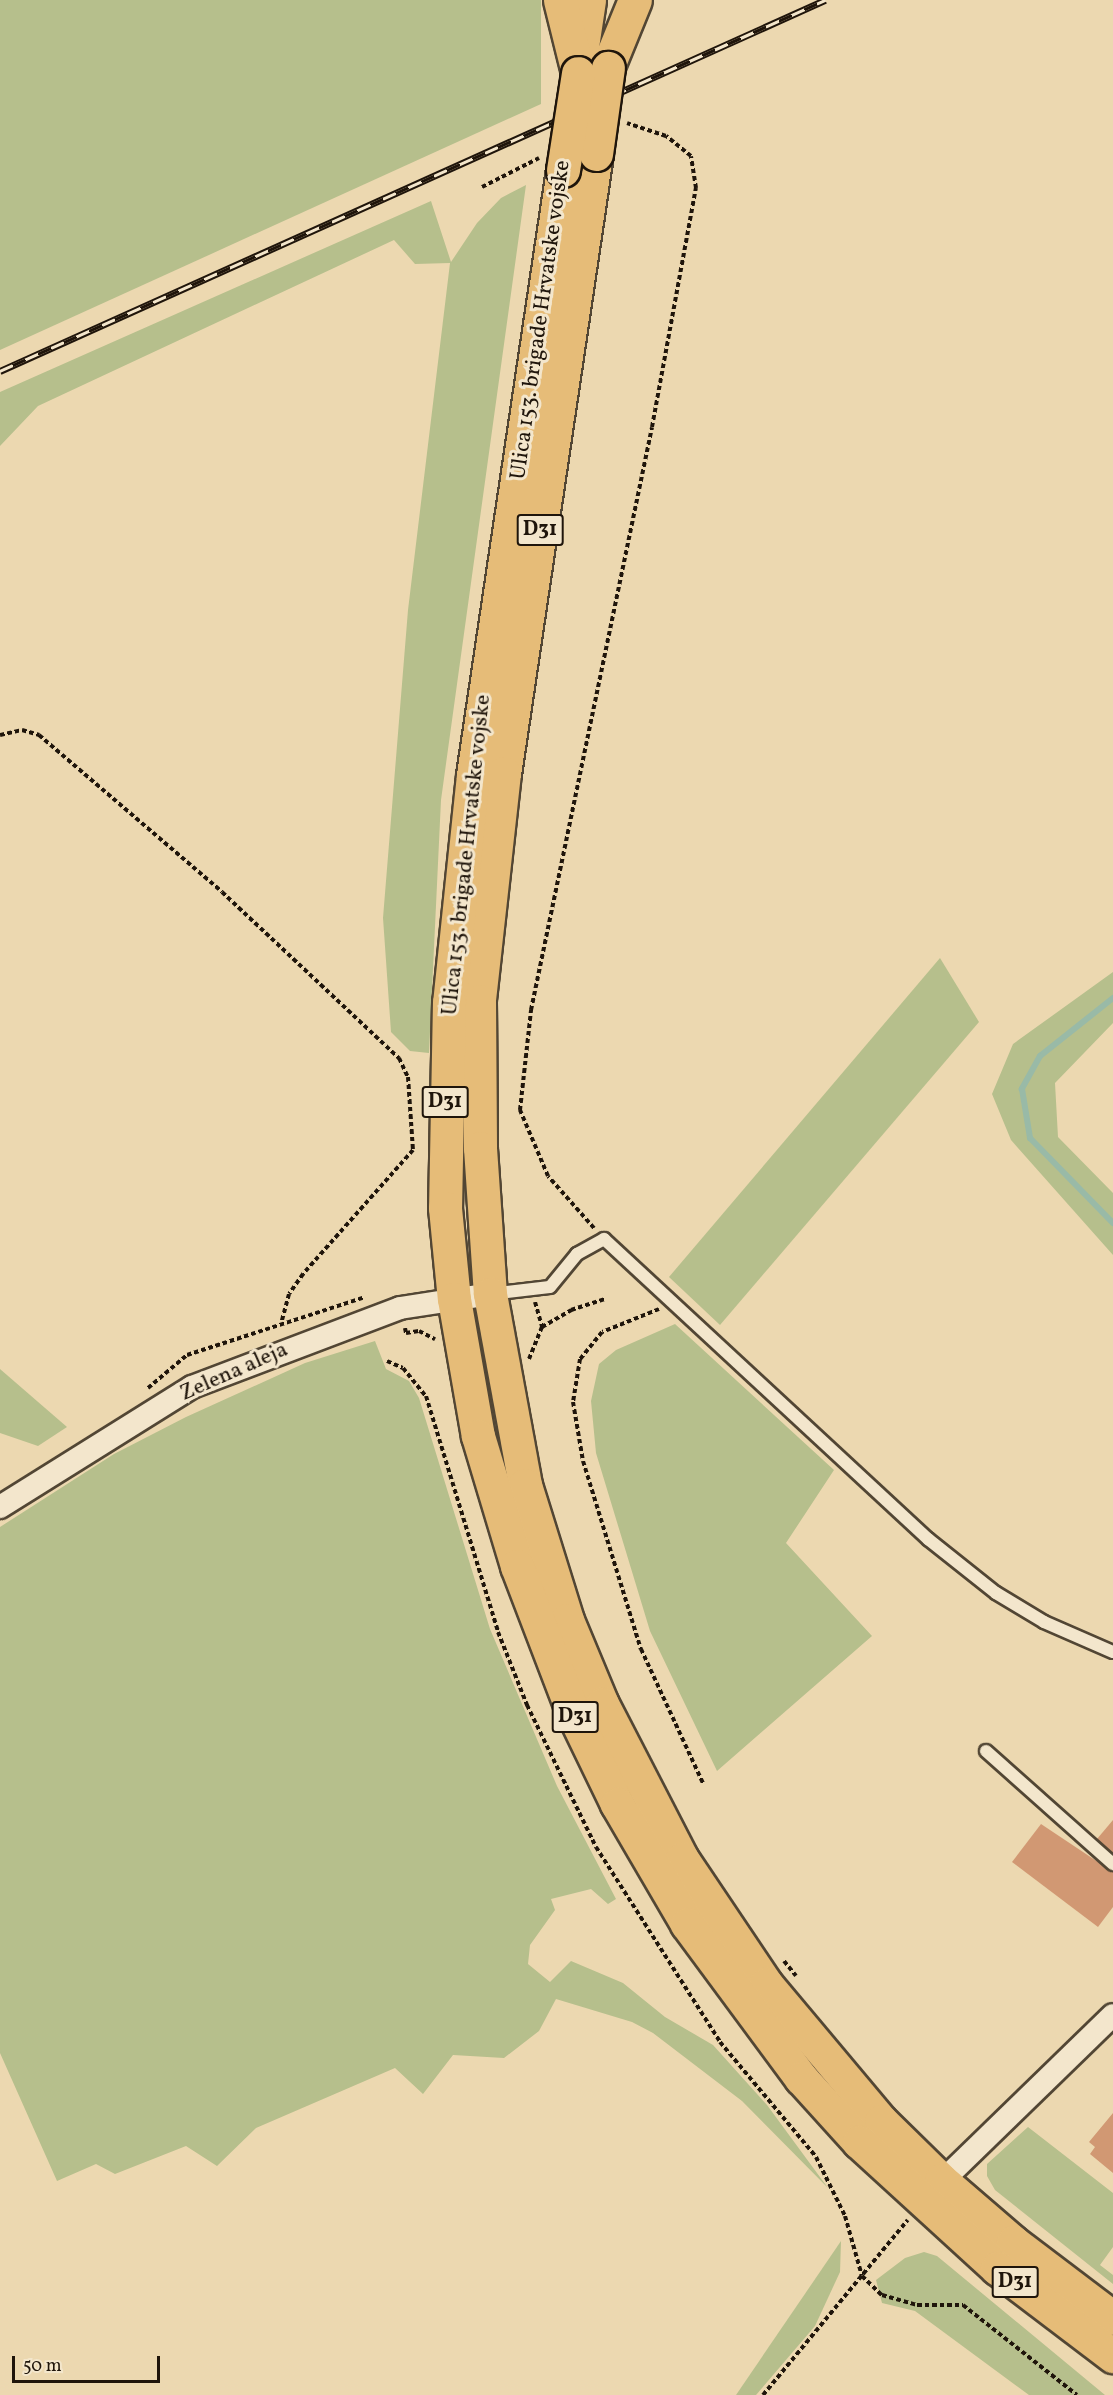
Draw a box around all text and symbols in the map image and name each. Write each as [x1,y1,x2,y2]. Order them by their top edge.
street label: Ulica 153. brigade Hrvatske vojske [505,158,577,482]
road number: D31 [516,512,564,548]
street label: Ulica 153. brigade Hrvatske vojske [437,693,497,1017]
road number: D31 [421,1084,469,1120]
street label: Zelena aleja [176,1337,292,1407]
road number: D31 [551,1699,599,1735]
road number: D31 [991,2264,1039,2300]
scale bar [15,2344,164,2382]
text: 50 m [23,2354,62,2379]

